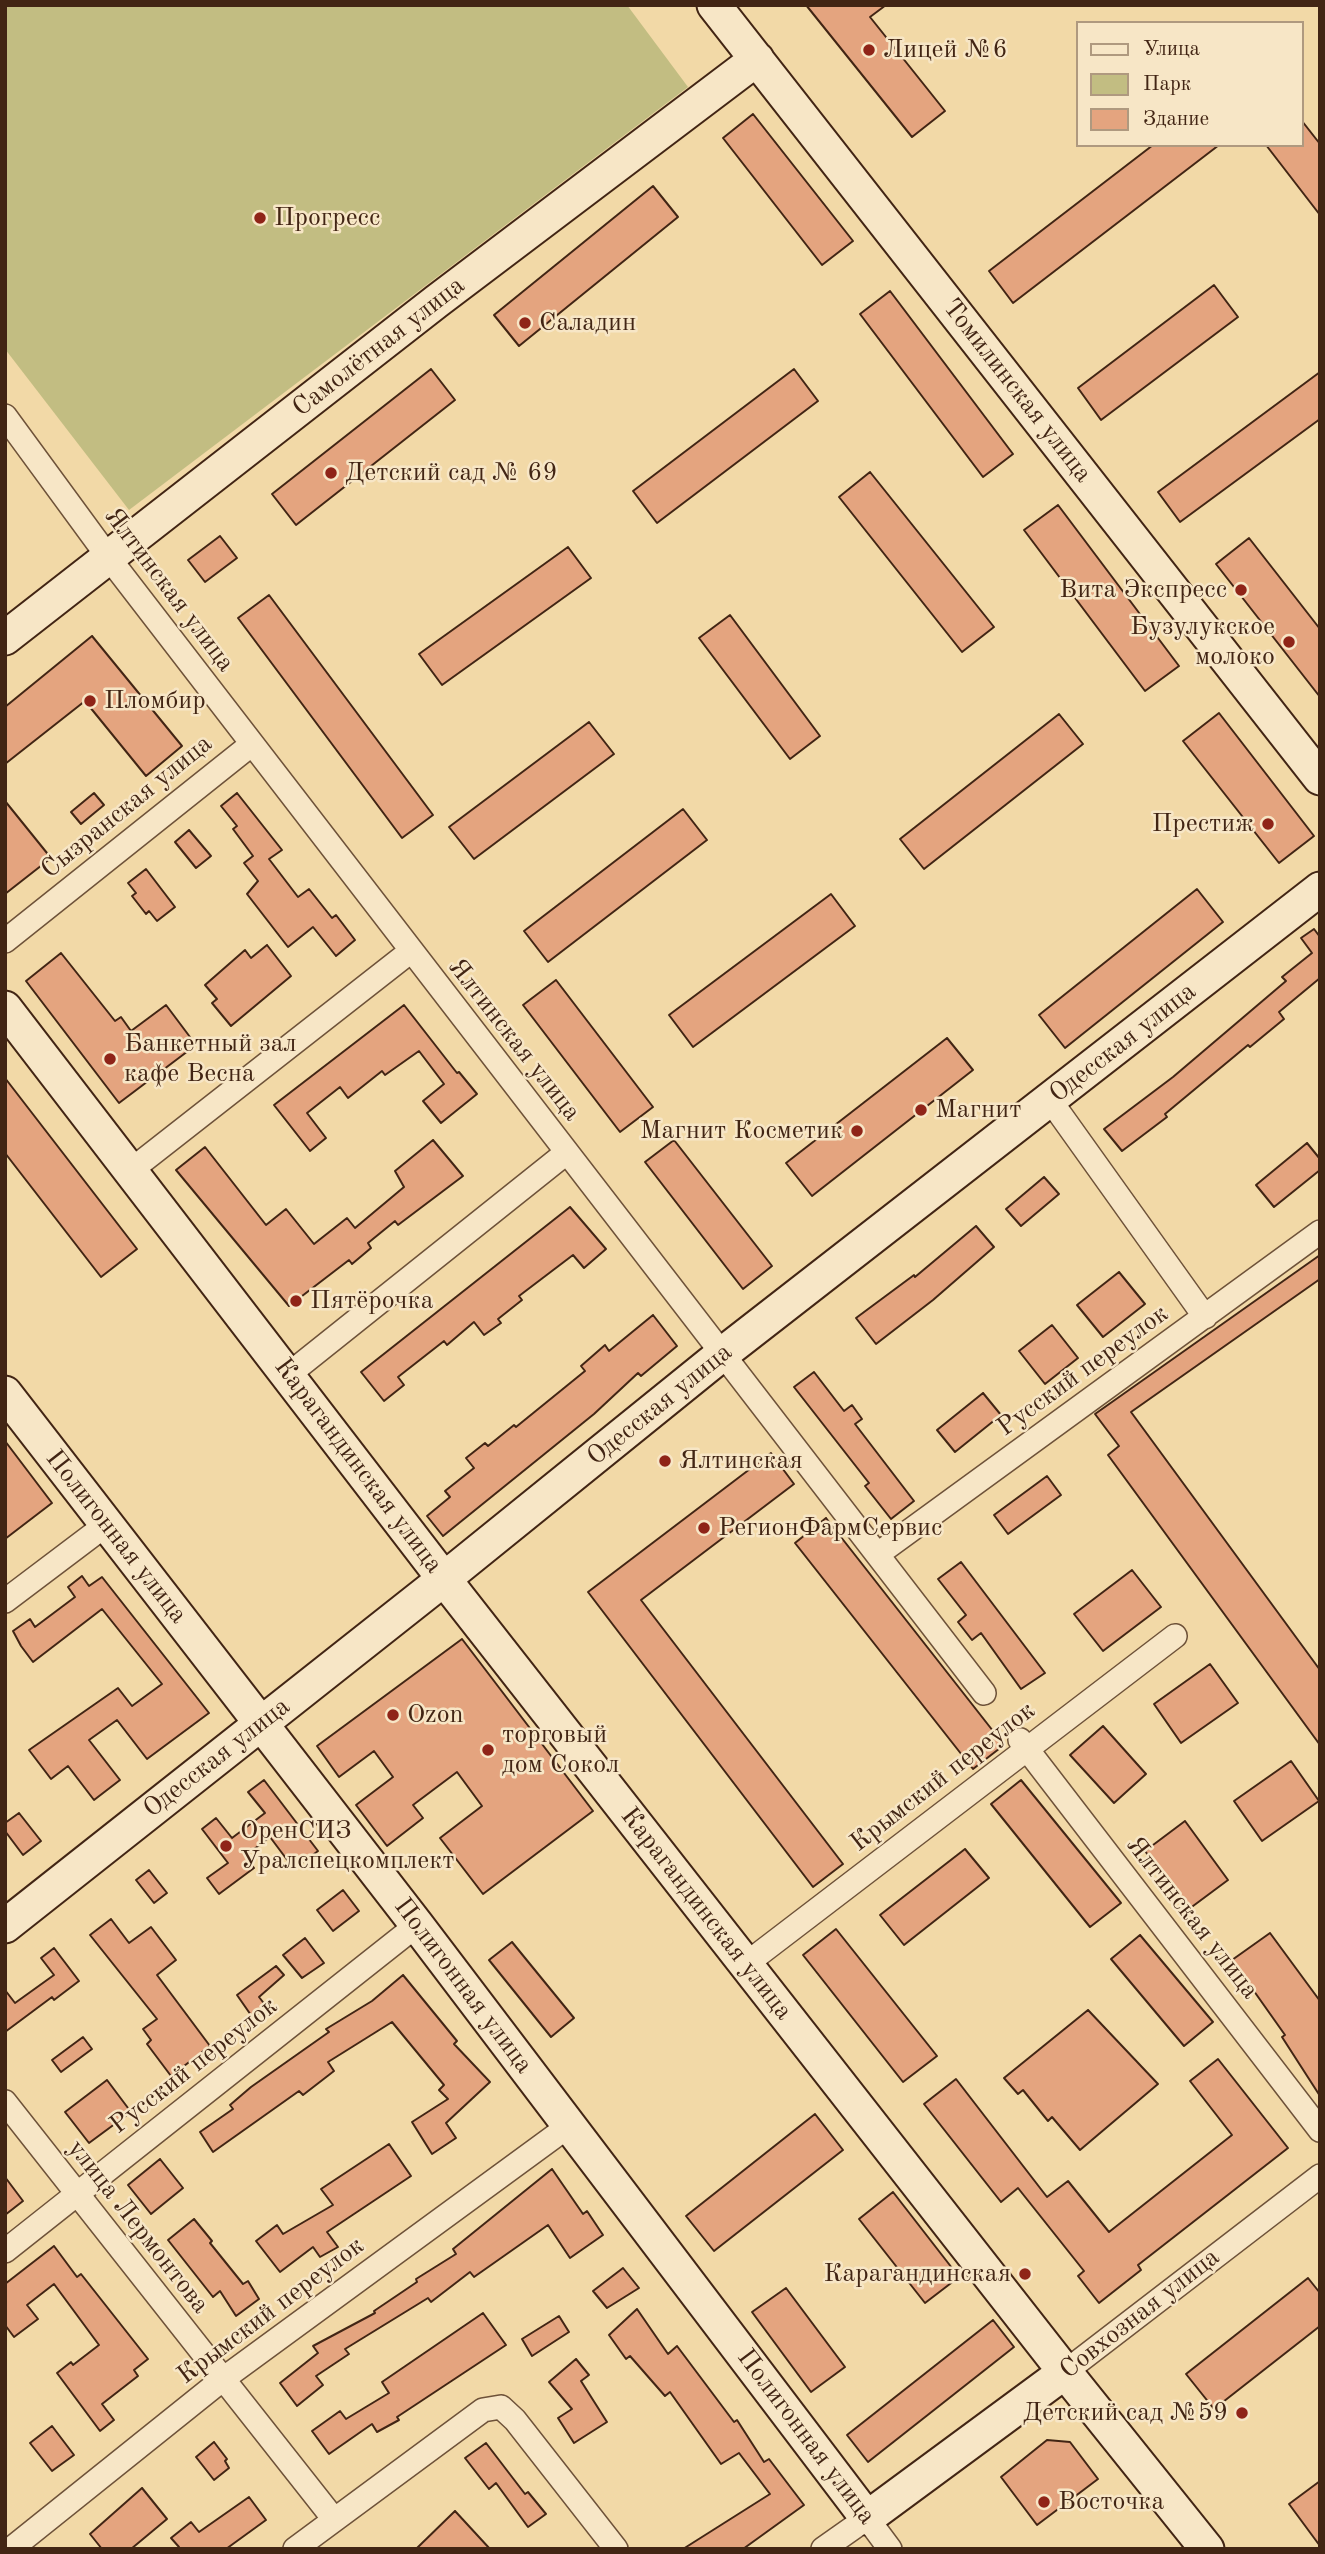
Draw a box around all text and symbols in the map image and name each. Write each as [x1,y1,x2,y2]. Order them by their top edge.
legend [1076,21,1304,147]
place label: Лицей №6 [883,34,1008,66]
text: Улица [1143,39,1200,60]
marker: Лицей №6 [861,42,877,58]
text: Парк [1143,74,1191,95]
text: Здание [1143,109,1209,130]
place label: Прогресс [274,202,380,234]
marker: Прогресс [252,210,268,226]
street label: Самолётная улица [287,270,471,424]
street label: Томилинская улица [936,293,1098,489]
place label: Саладин [539,307,636,339]
marker: Саладин [517,315,533,331]
place label: Детский сад № 69 [345,457,558,489]
marker: Детский сад № 69 [323,465,339,481]
street label: Ялтинская улица [97,502,241,678]
place label: Вита Экспресс [1059,574,1227,606]
marker: Вита Экспресс [1233,582,1249,598]
place label: Бузулукское молоко [1130,611,1275,672]
marker: Бузулукское молоко [1281,634,1297,650]
place label: Пломбир [104,685,206,717]
marker: Пломбир [82,693,98,709]
street label: Сызранская улица [35,728,219,886]
place label: Престиж [1152,808,1254,840]
marker: Престиж [1260,816,1276,832]
street label: Ялтинская улица [441,953,587,1127]
street label: Одесская улица [1044,976,1202,1110]
place label: Банкетный зал кафе Весна [124,1028,297,1090]
marker: Банкетный зал кафе Весна [102,1051,118,1067]
place label: Магнит [935,1094,1021,1126]
marker: Магнит [913,1102,929,1118]
place label: Магнит Косметик [640,1115,843,1147]
marker: Магнит Косметик [849,1123,865,1139]
place label: Пятёрочка [310,1285,433,1317]
marker: Пятёрочка [288,1293,304,1309]
street label: Русский переулок [991,1298,1175,1444]
street label: Одесская улица [581,1337,739,1473]
street label: Карагандинская улица [267,1352,449,1580]
street label: Полигонная улица [38,1444,194,1630]
place label: Ялтинская [679,1445,803,1477]
marker: Ялтинская [657,1453,673,1469]
place label: РегионФармСервис [718,1512,942,1544]
marker: РегионФармСервис [696,1520,712,1536]
street label: Одесская улица [138,1691,296,1825]
street label: Крымский переулок [844,1695,1042,1859]
place label: Ozon [407,1699,464,1731]
marker: Ozon [385,1707,401,1723]
place label: торговый дом Сокол [502,1719,619,1780]
marker: торговый дом Сокол [480,1742,496,1758]
street label: Карагандинская улица [613,1801,799,2027]
place label: ОренСИЗ Уралспецкомплект [240,1815,455,1876]
street label: Ялтинская улица [1119,1831,1265,2005]
marker: ОренСИЗ Уралспецкомплект [218,1838,234,1854]
street label: Полигонная улица [387,1892,539,2080]
street label: Русский переулок [104,1991,284,2141]
street label: улица Лермонтова [60,2134,216,2320]
street label: Крымский переулок [171,2231,371,2391]
street label: Совхозная улица [1054,2242,1226,2386]
place label: Карагандинская [824,2258,1011,2290]
marker: Карагандинская [1017,2266,1033,2282]
street label: Полигонная улица [730,2343,882,2531]
place label: Детский сад №59 [1023,2397,1228,2429]
marker: Детский сад №59 [1234,2405,1250,2421]
place label: Восточка [1058,2486,1164,2518]
marker: Восточка [1036,2494,1052,2510]

